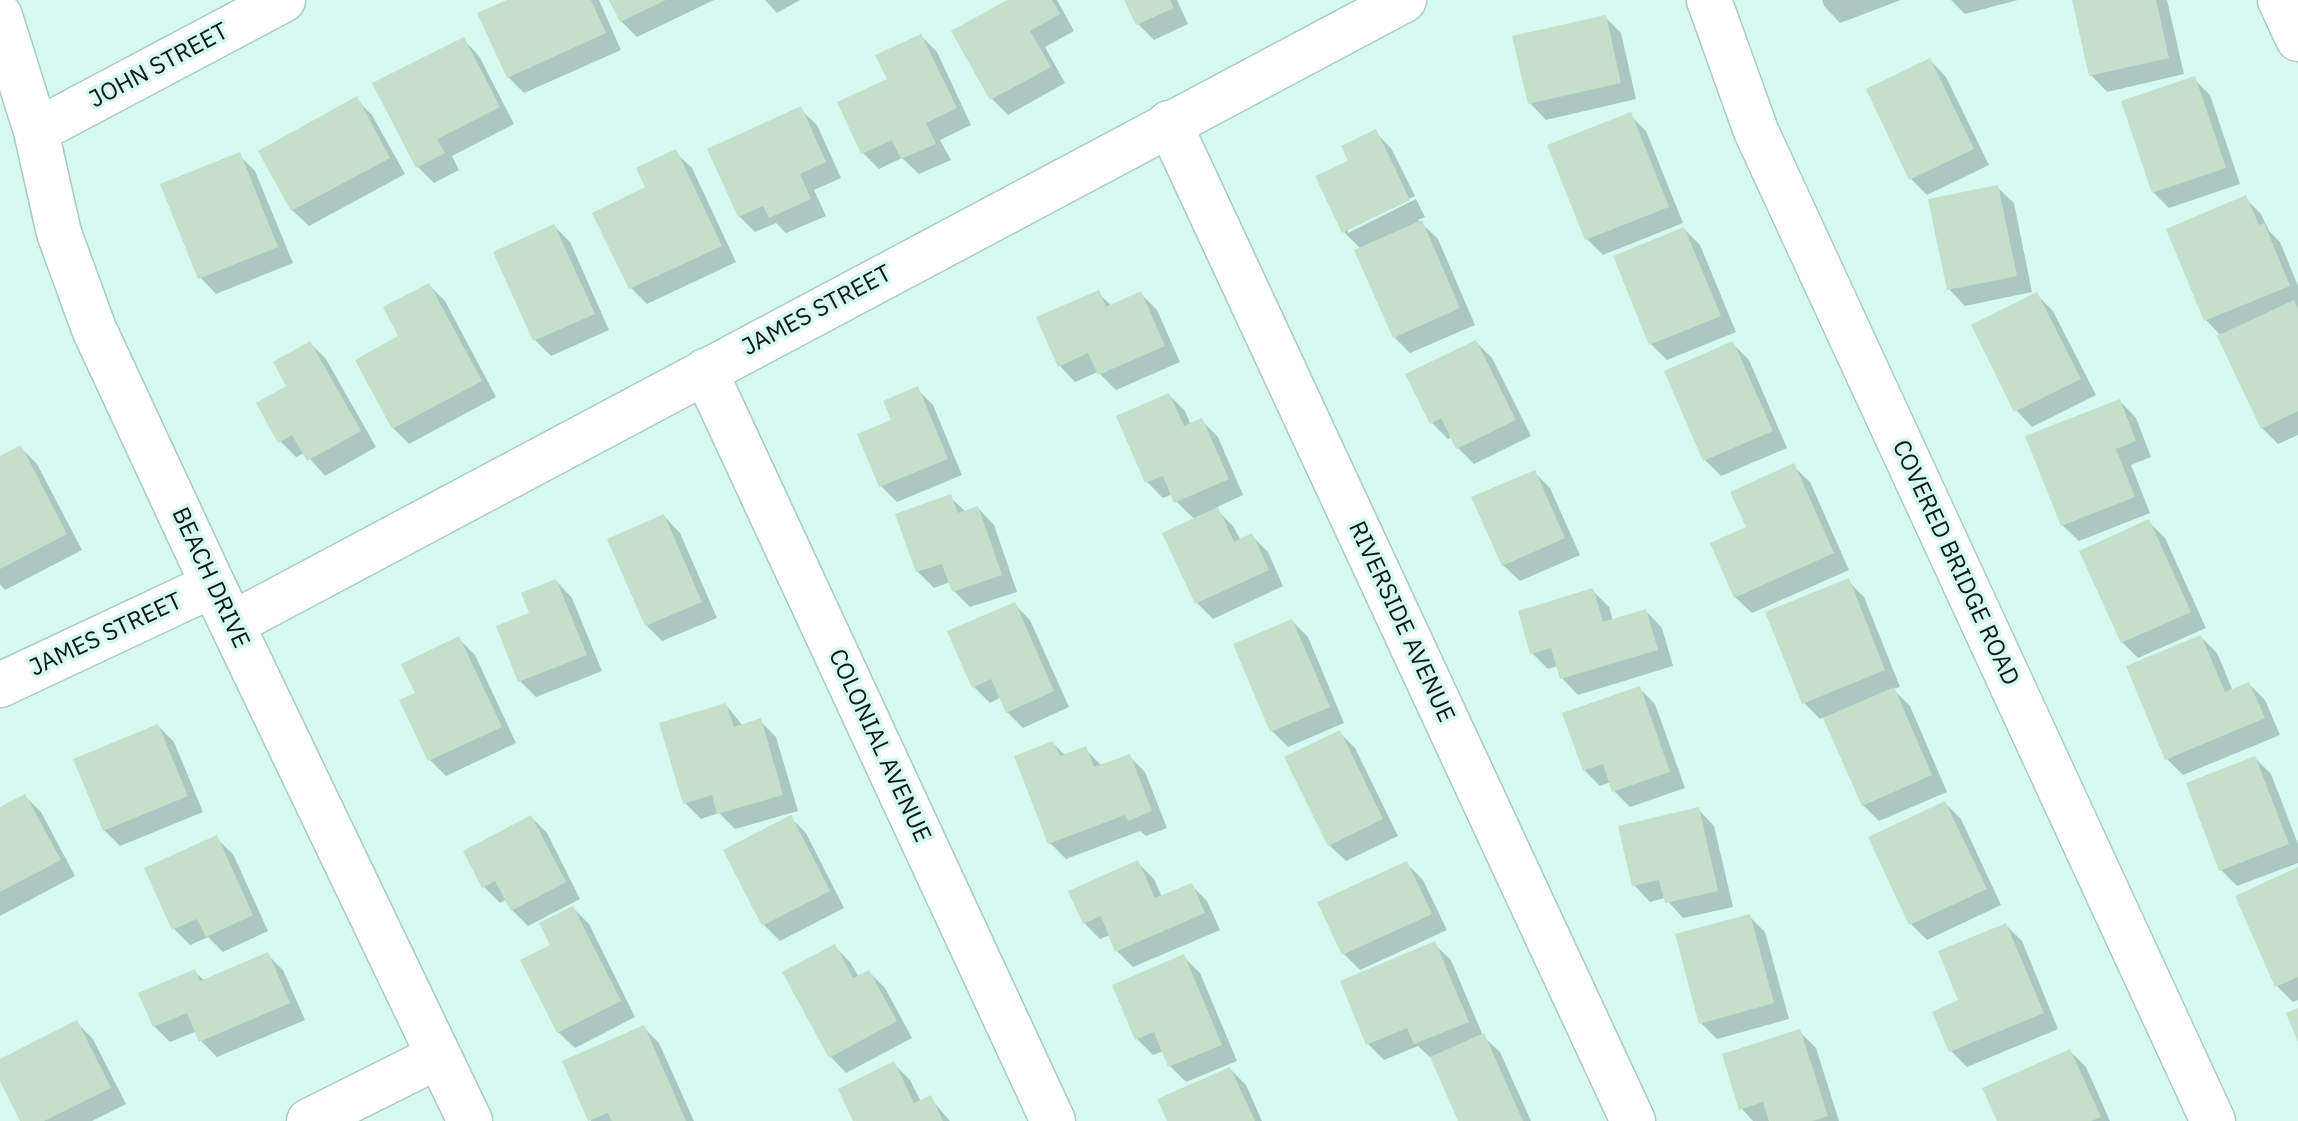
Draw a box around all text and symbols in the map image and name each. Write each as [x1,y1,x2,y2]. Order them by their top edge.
street label: JOHN STREET [85,17,233,115]
street label: JAMES STREET [737,260,897,362]
street label: COVERED BRIDGE ROAD [1885,436,2025,690]
street label: BEACH DRIVE [165,503,255,653]
street label: RIVERSIDE AVENUE [1342,517,1460,727]
street label: JAMES STREET [25,587,187,683]
street label: COLONIAL AVENUE [822,645,936,847]

